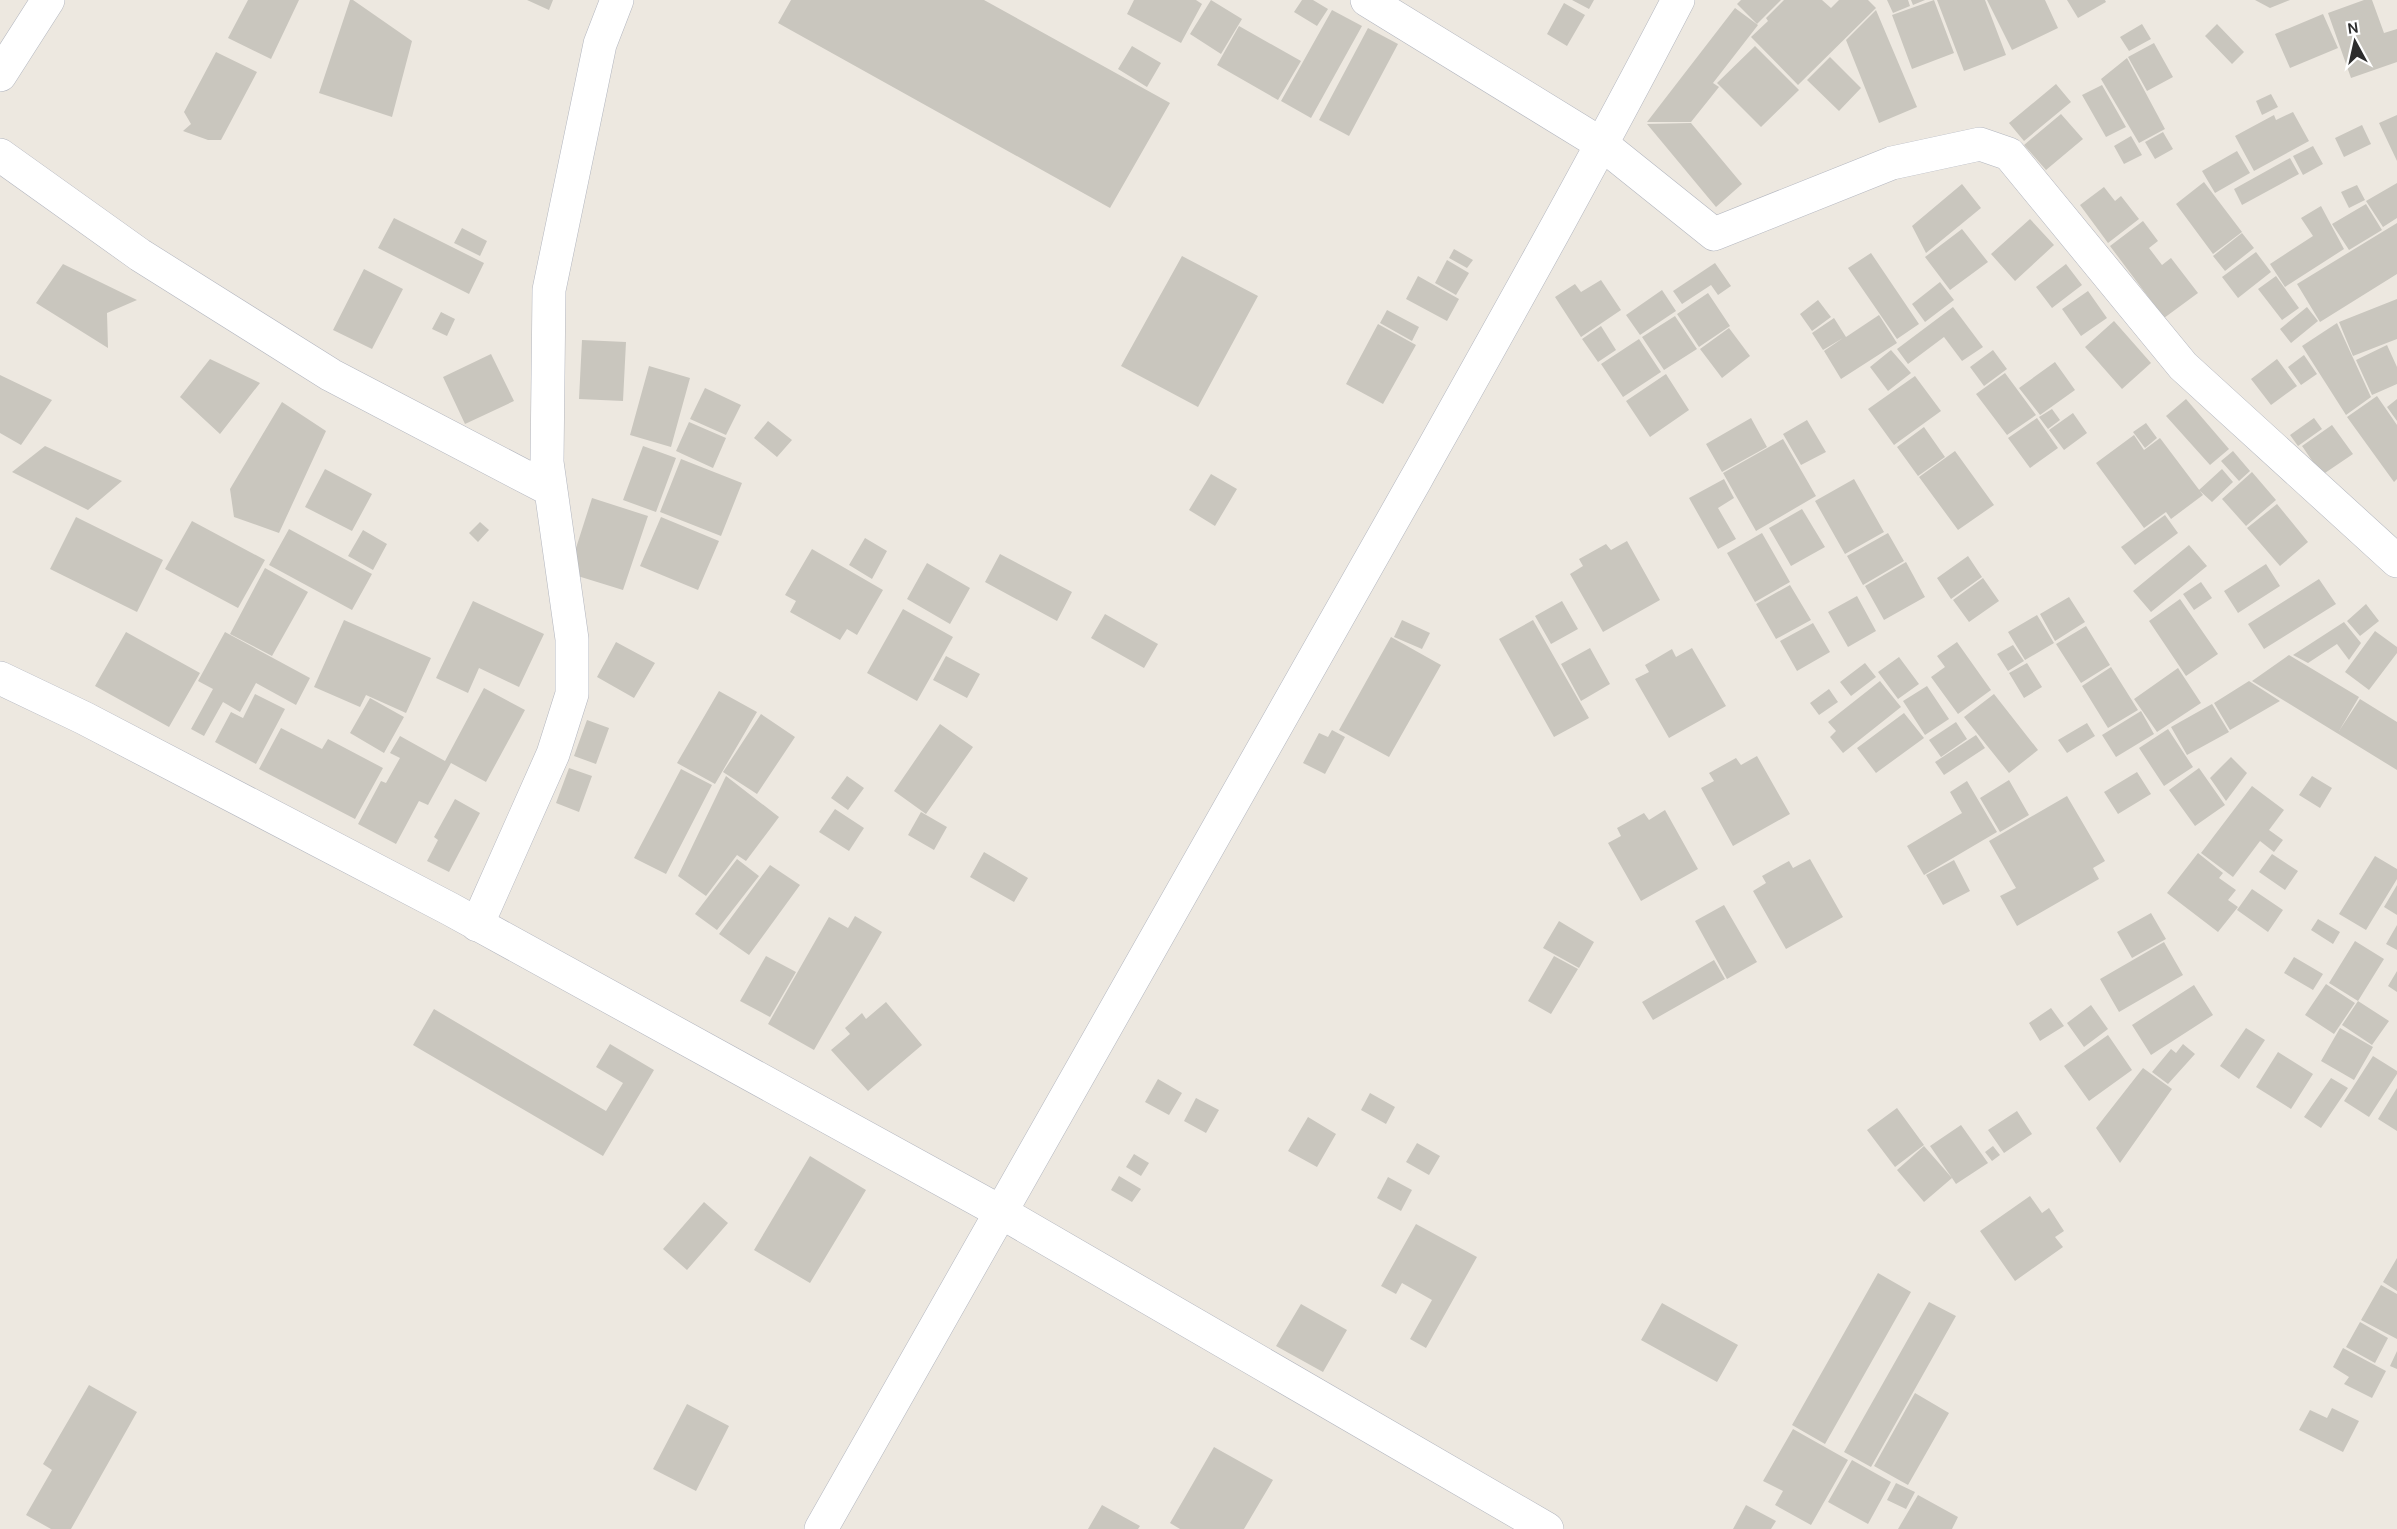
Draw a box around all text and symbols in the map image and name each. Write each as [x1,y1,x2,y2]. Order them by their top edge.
north arrow [2325,12,2385,72]
text: N [2346,17,2360,38]

